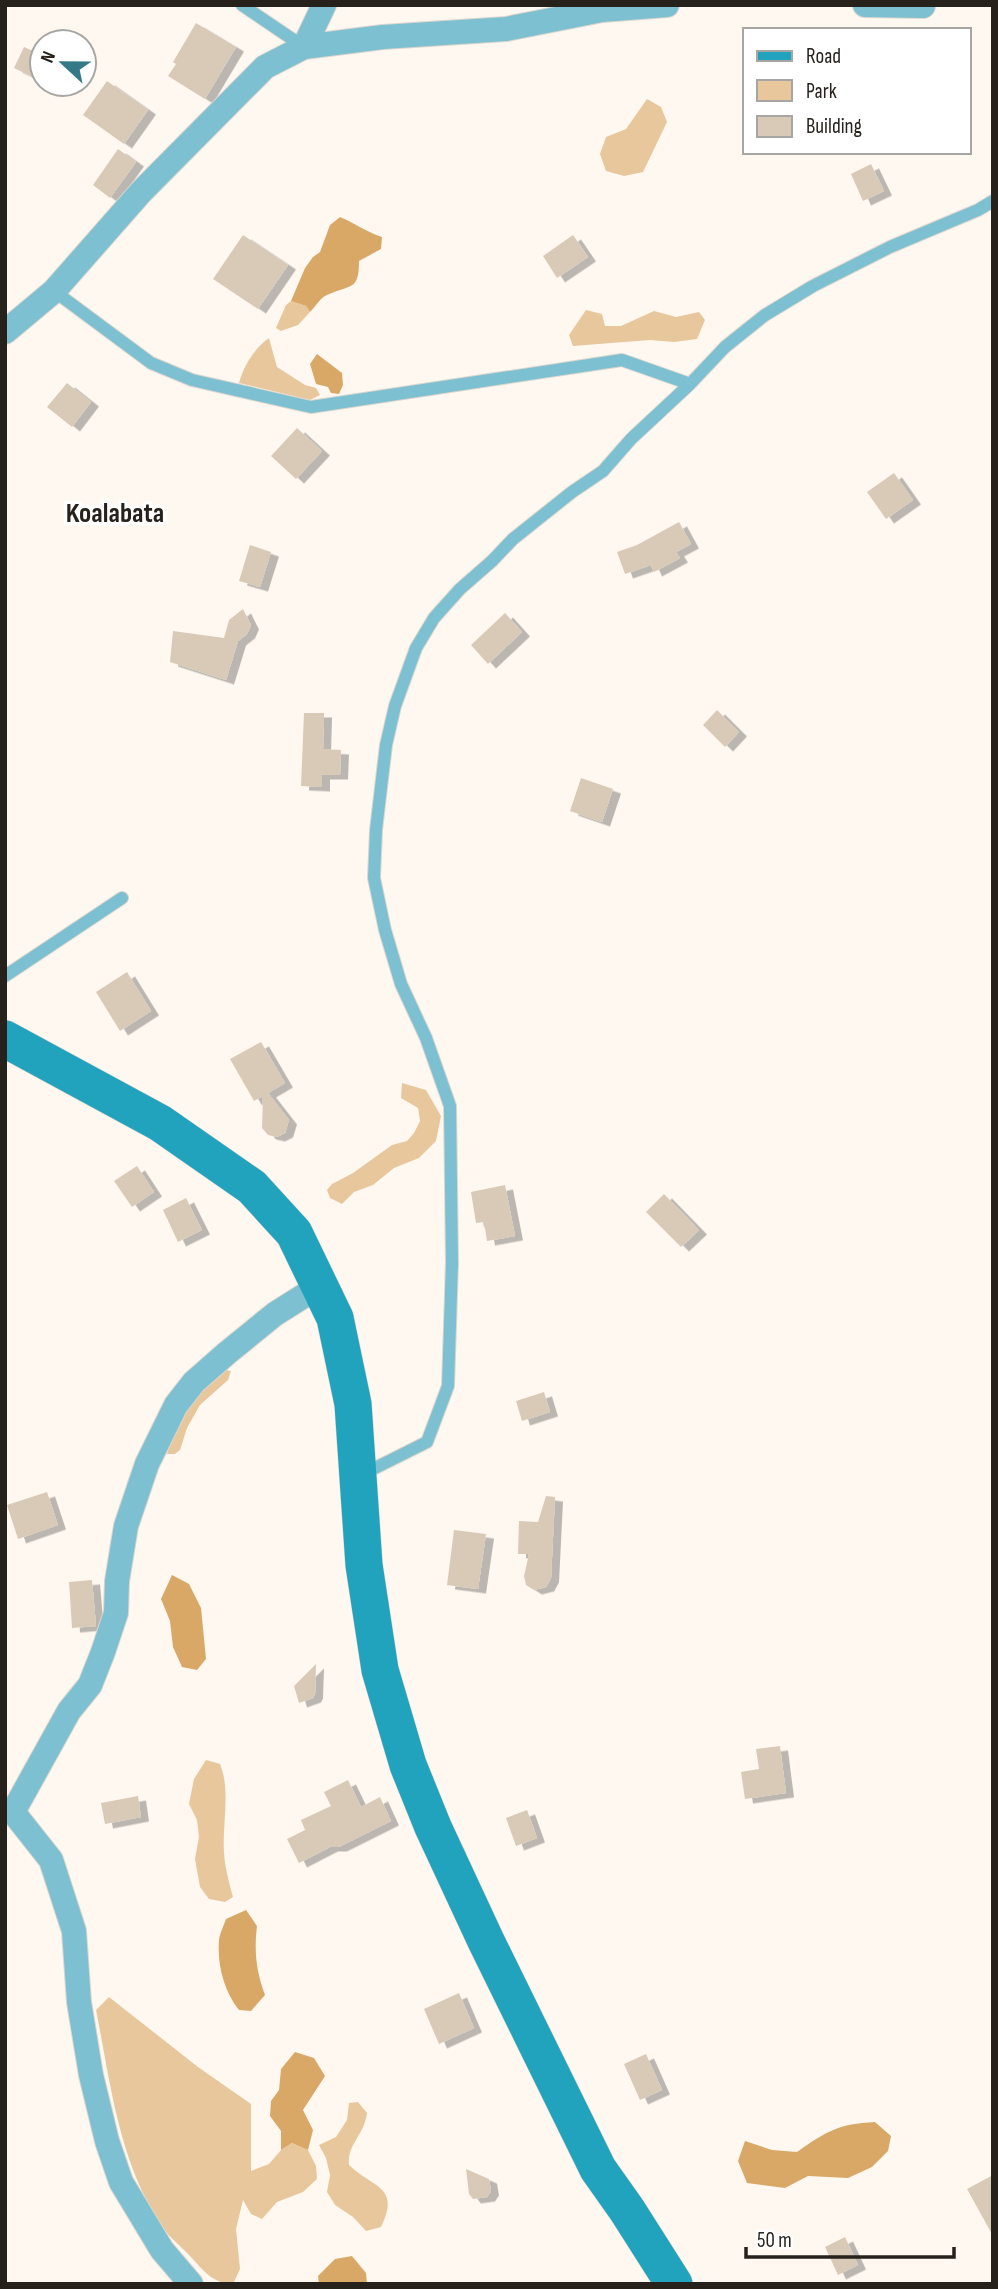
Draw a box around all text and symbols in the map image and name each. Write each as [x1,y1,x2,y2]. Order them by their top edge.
north arrow [28,28,98,98]
legend [743,28,970,154]
text: Road [806,44,841,69]
text: N [36,48,61,66]
text: Park [806,79,837,104]
text: Building [806,114,862,139]
district label: Koalabata [66,497,164,530]
scale bar [746,2216,954,2260]
text: 50 m [757,2228,792,2253]

